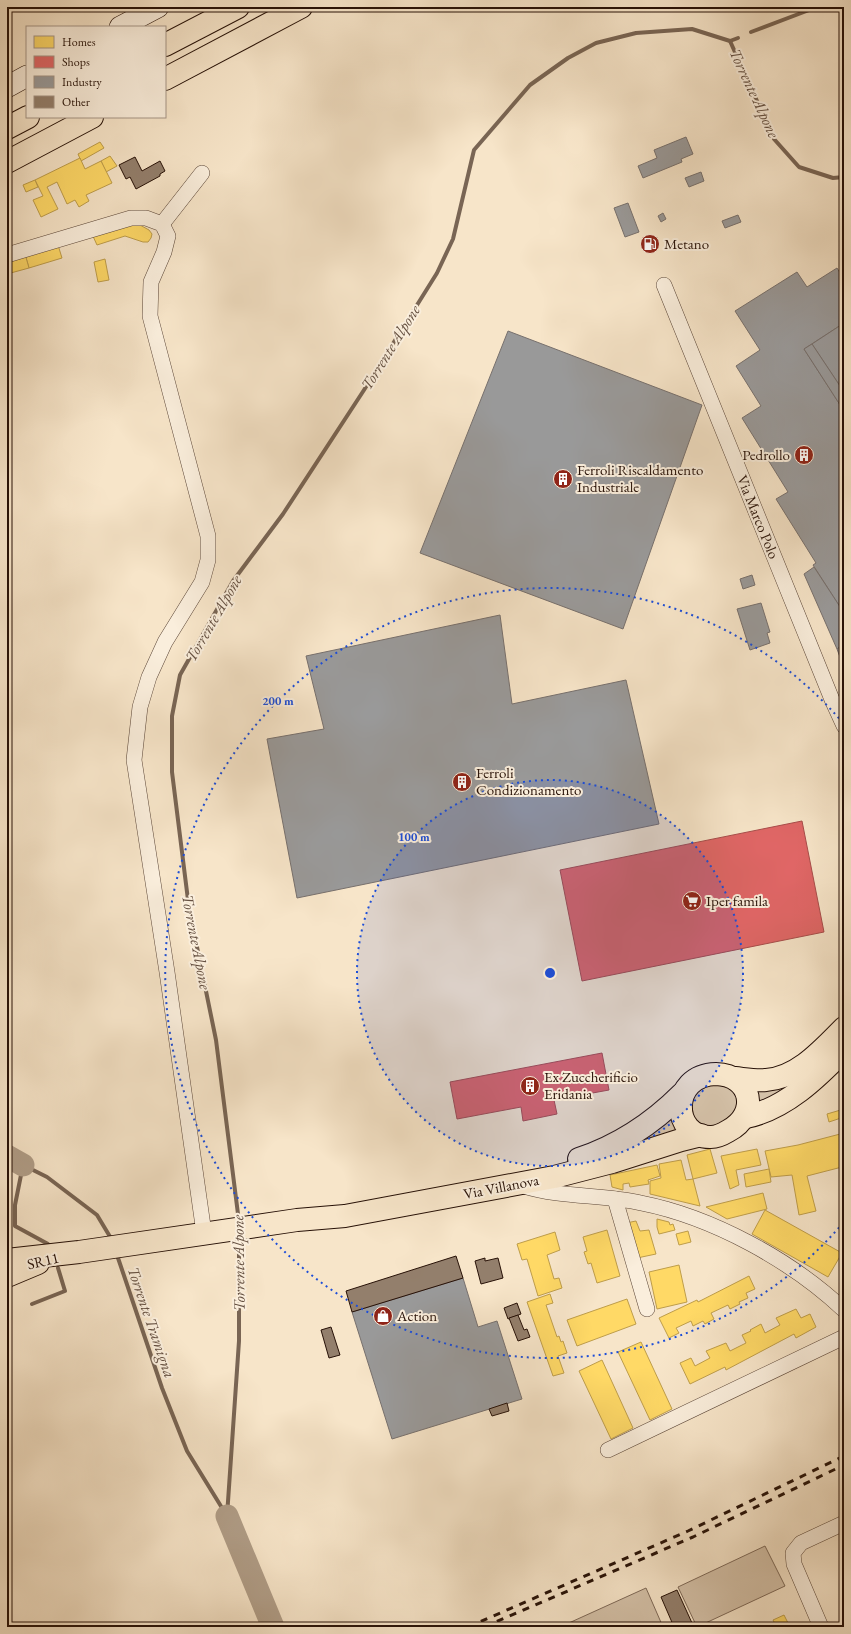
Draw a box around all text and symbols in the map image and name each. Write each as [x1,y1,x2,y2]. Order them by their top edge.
legend [26,26,166,118]
text: Homes [62,34,96,50]
water label: Torrente Alpone [725,45,785,142]
text: Shops [62,54,90,70]
text: Industry [62,74,102,90]
text: Other [62,94,90,110]
fuel station icon: Metano [639,233,661,255]
place label: Metano [664,234,709,253]
water label: Torrente Alpone [356,300,425,394]
building icon: Pedrollo [793,444,815,466]
place label: Pedrollo [742,445,790,464]
place label: Ferroli Riscaldamento Industriale [577,460,703,496]
building icon: Ferroli Riscaldamento Industriale [552,468,574,490]
street label: Via Marco Polo [733,472,784,561]
water label: Torrente Alpone [180,571,247,665]
text: 200 m [262,693,294,709]
place label: Ferroli Condizionamento [476,763,582,799]
building icon: Ferroli Condizionamento [451,771,473,793]
text: 100 m [398,829,430,845]
supermarket icon: Iper famila [681,890,703,912]
place label: Iper famila [706,891,768,910]
water label: Torrente Alpone [177,893,216,992]
centre of rings [543,966,557,980]
place label: Ex Zuccherificio Eridania [544,1067,638,1103]
building icon: Ex Zuccherificio Eridania [519,1075,541,1097]
street label: Via Villanova [462,1170,540,1203]
water label: Torrente Alpone [227,1214,250,1311]
street label: SR11 [25,1248,61,1273]
water label: Torrente Tramigna [123,1264,180,1381]
shop icon: Action [372,1305,394,1327]
place label: Action [396,1306,437,1325]

